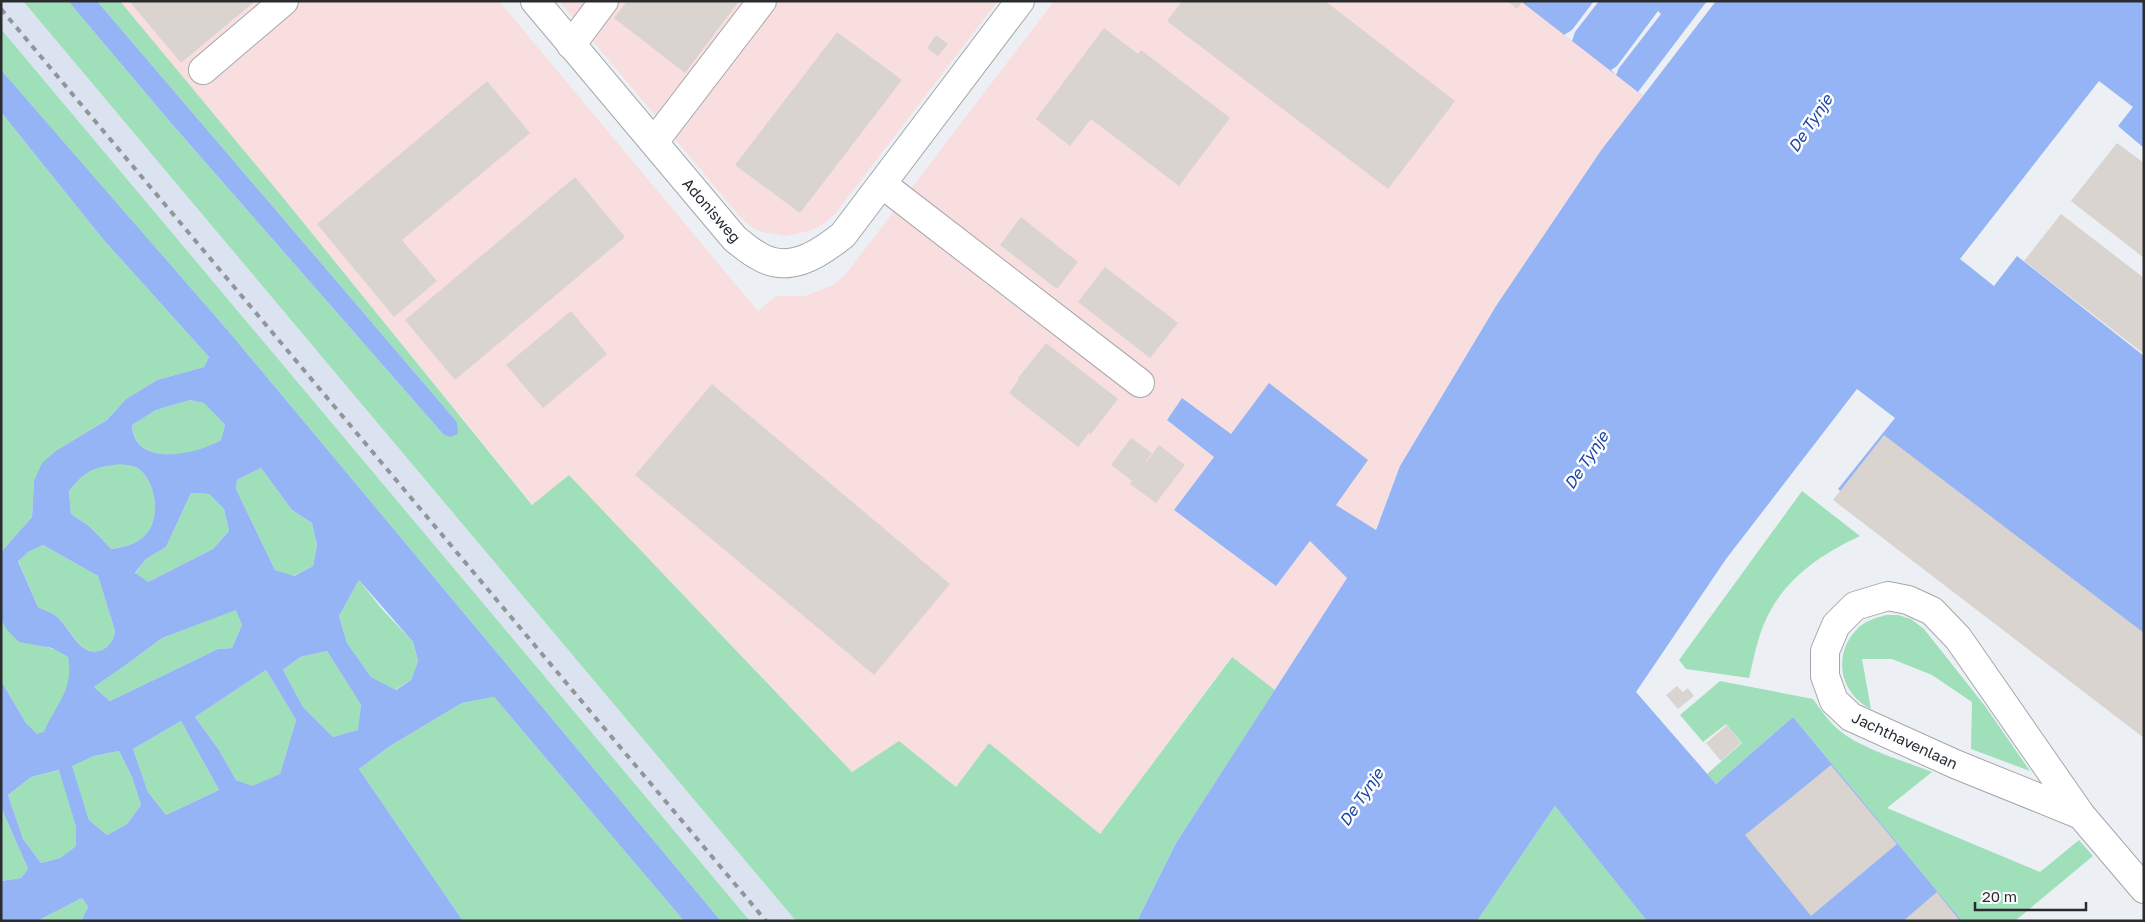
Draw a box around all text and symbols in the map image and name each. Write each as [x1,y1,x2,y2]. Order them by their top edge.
water label: De Tynje [1783,89,1838,156]
street label: Adonisweg [679,174,745,246]
water label: De Tynje [1559,426,1614,493]
street label: Jachthavenlaan [1849,708,1961,772]
water label: De Tynje [1334,763,1389,830]
scale bar [1975,880,2086,912]
text: 20 m [1982,887,2017,905]

